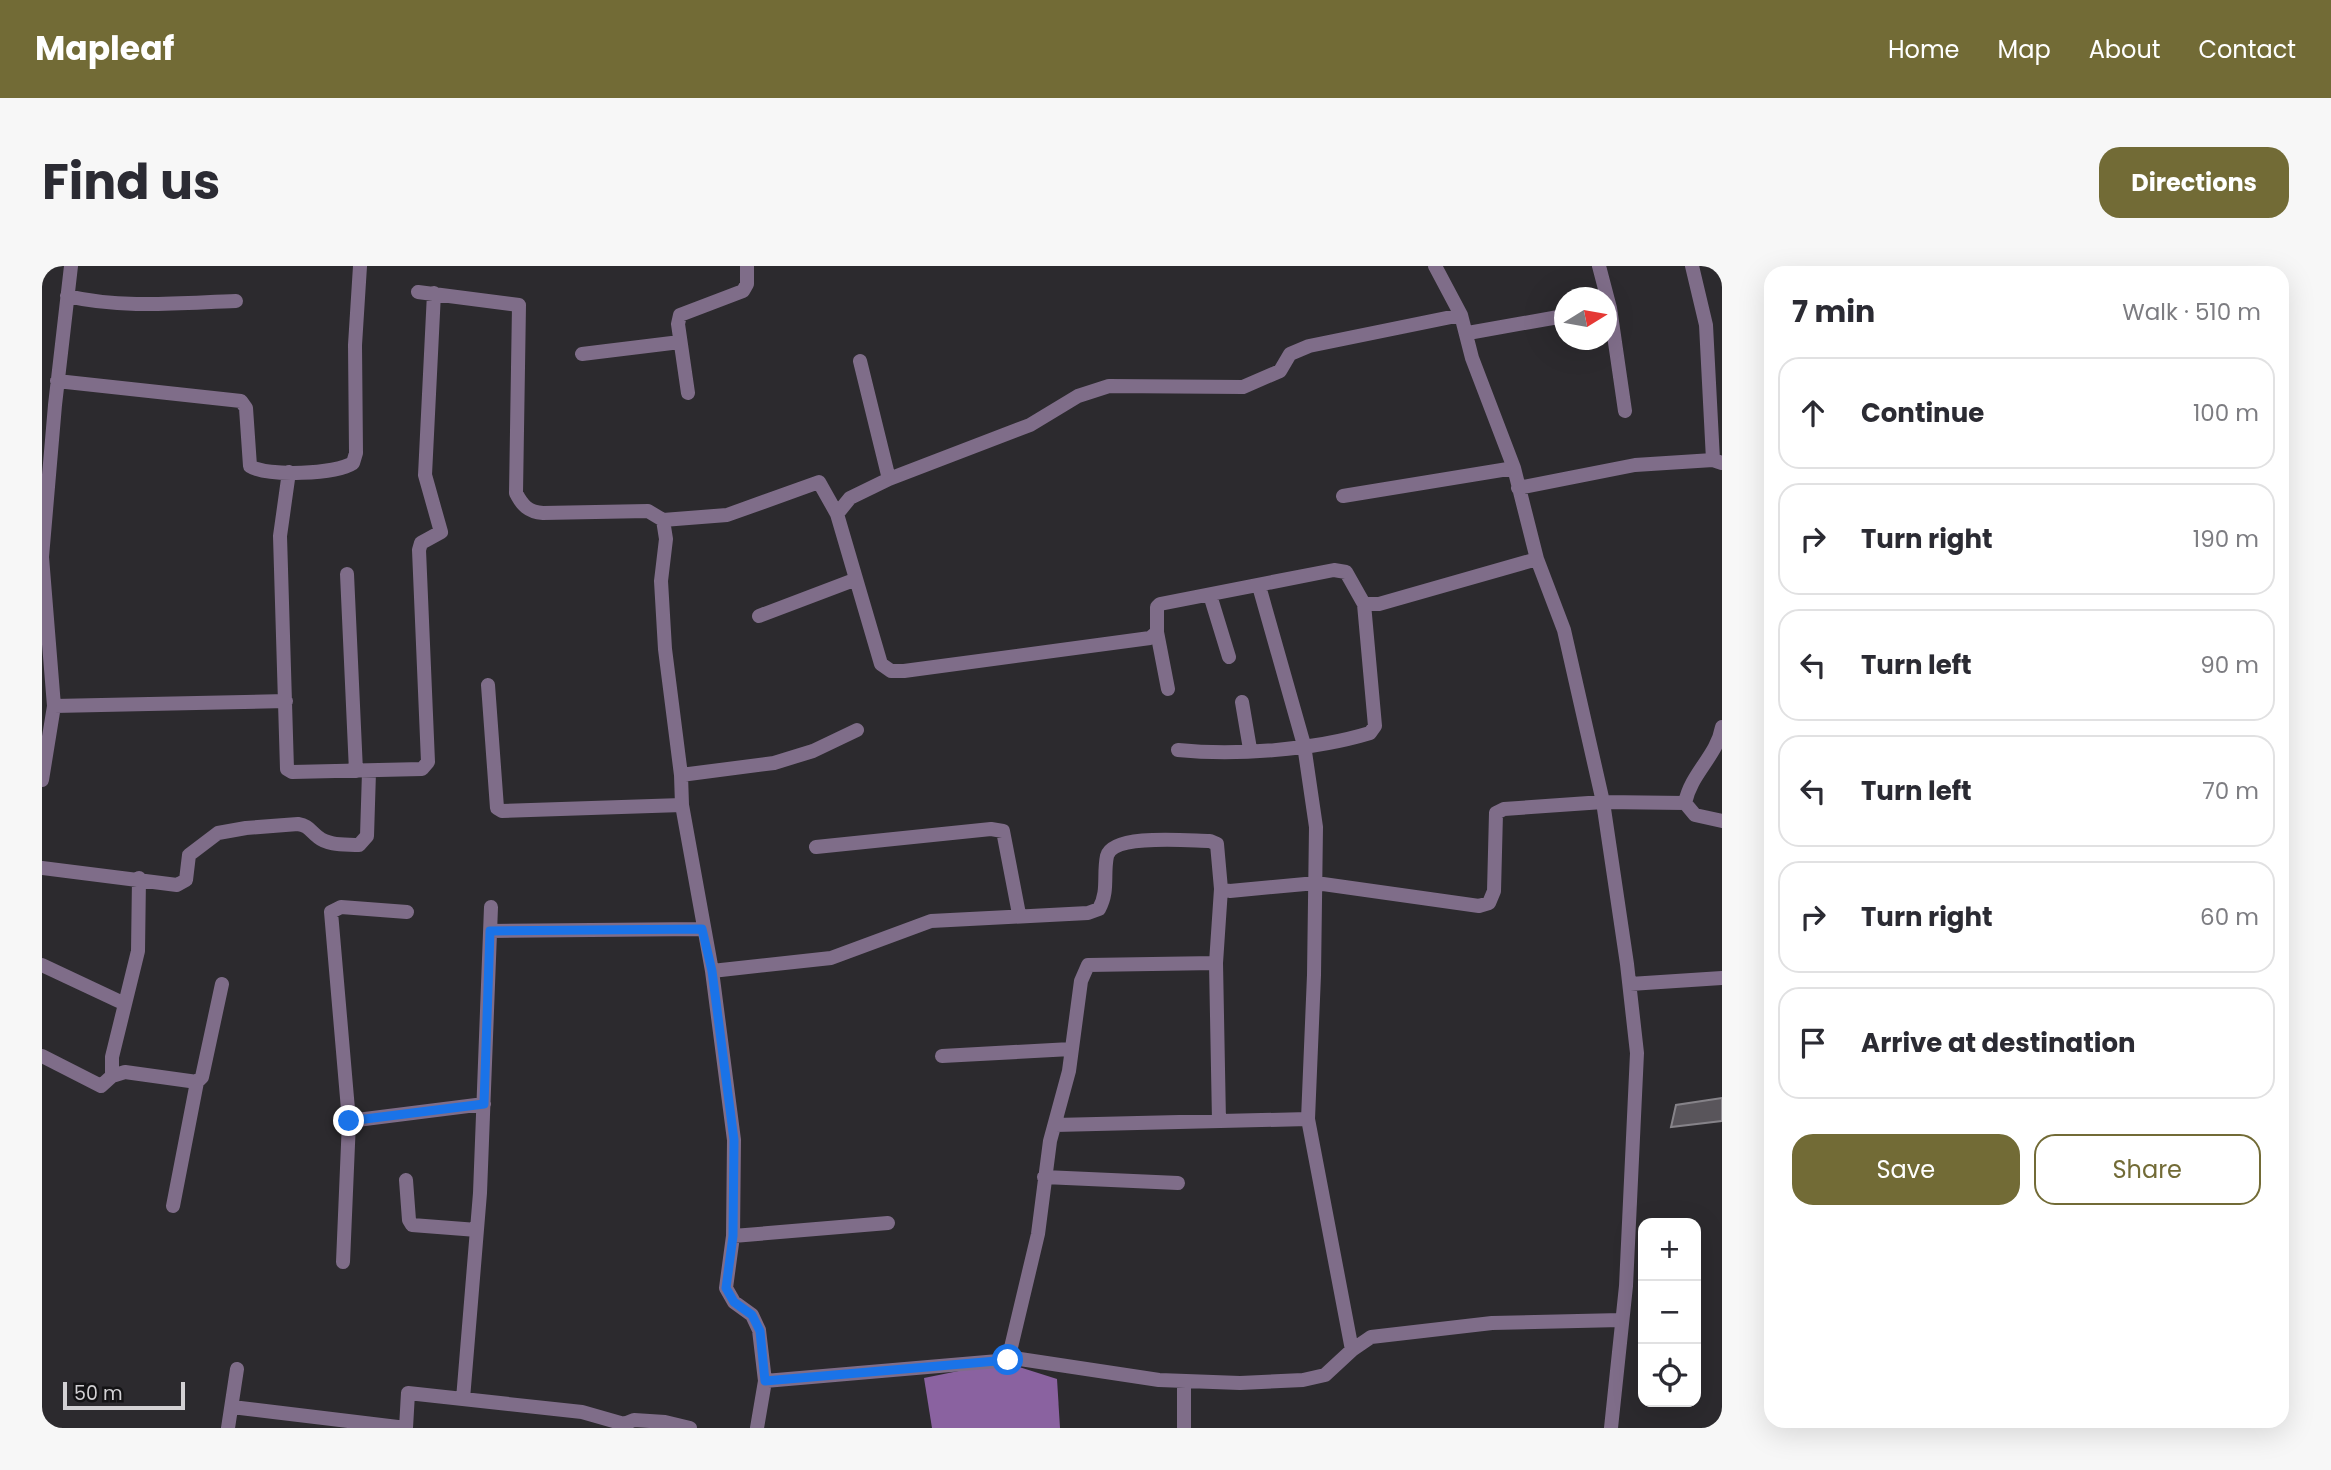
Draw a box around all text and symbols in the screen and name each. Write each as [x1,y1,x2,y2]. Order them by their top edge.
text: Mapleaf [35,25,174,72]
text: Home [1888,33,1960,66]
text: Map [1998,33,2051,66]
text: About [2089,33,2160,66]
text: Contact [2198,33,2296,66]
button: Directions [2099,147,2289,218]
text: Find us [42,148,220,216]
north arrow [1554,287,1617,350]
text: 7 min [1792,290,1875,333]
text: Walk · 510 m [2122,296,2261,328]
icon: ahead [1794,394,1832,432]
text: Continue [1861,395,1984,431]
text: 100 m [2193,397,2259,429]
icon: right [1794,520,1832,558]
text: Turn right [1861,521,1993,557]
text: 190 m [2193,523,2259,555]
icon: left [1794,646,1832,684]
text: Turn left [1861,647,1972,683]
text: 90 m [2200,649,2259,681]
icon: left [1794,772,1832,810]
text: Turn left [1861,773,1972,809]
text: 70 m [2202,775,2259,807]
icon: right [1794,898,1832,936]
text: Turn right [1861,899,1993,935]
text: 60 m [2200,901,2259,933]
icon: arrive [1794,1024,1832,1062]
text: Arrive at destination [1861,1025,2136,1061]
route end [333,1105,364,1136]
button: Save [1792,1134,2020,1205]
button: Share [2034,1134,2261,1205]
map controls [1638,1218,1701,1407]
button: + [1638,1218,1701,1281]
button: − [1638,1281,1701,1344]
route start [992,1344,1023,1375]
button: locate [1638,1344,1701,1407]
scale bar [63,1379,186,1411]
text: 50 m [74,1380,123,1407]

